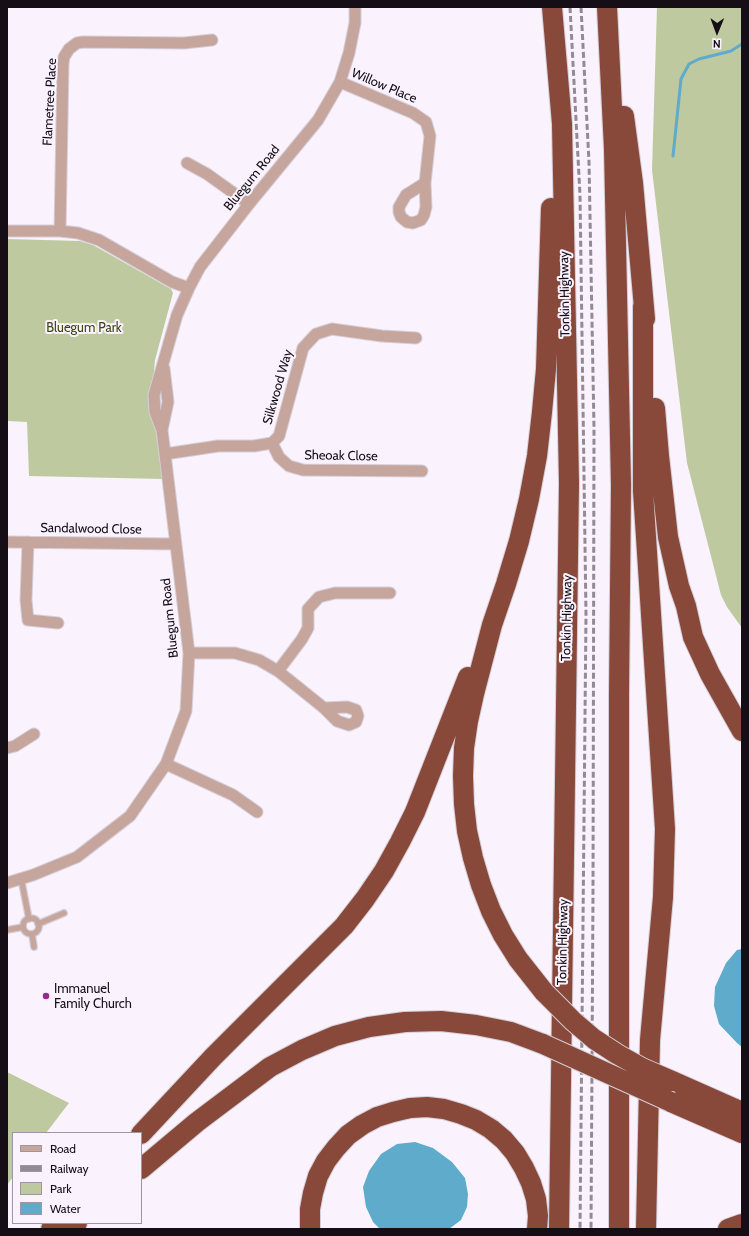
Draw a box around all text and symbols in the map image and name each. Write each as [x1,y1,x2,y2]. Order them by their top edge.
north arrow [697,12,737,52]
text: N [713,37,721,51]
street label: Flametree Place [40,58,60,146]
street label: Willow Place [349,65,419,107]
street label: Bluegum Road [221,142,283,214]
street label: Tonkin Highway [556,251,574,337]
park label: Bluegum Park [46,320,122,336]
street label: Silkwood Way [260,348,296,426]
street label: Sheoak Close [304,448,378,464]
street label: Sandalwood Close [40,520,142,538]
street label: Tonkin Highway [558,575,576,661]
street label: Bluegum Road [158,577,182,659]
street label: Tonkin Highway [554,899,572,985]
place label: Immanuel Family Church [54,981,132,1012]
marker: Immanuel Family Church [41,991,51,1001]
legend [12,1132,142,1224]
text: Road [50,1141,76,1156]
text: Railway [50,1161,88,1176]
text: Park [50,1181,72,1196]
text: Water [50,1201,80,1216]

